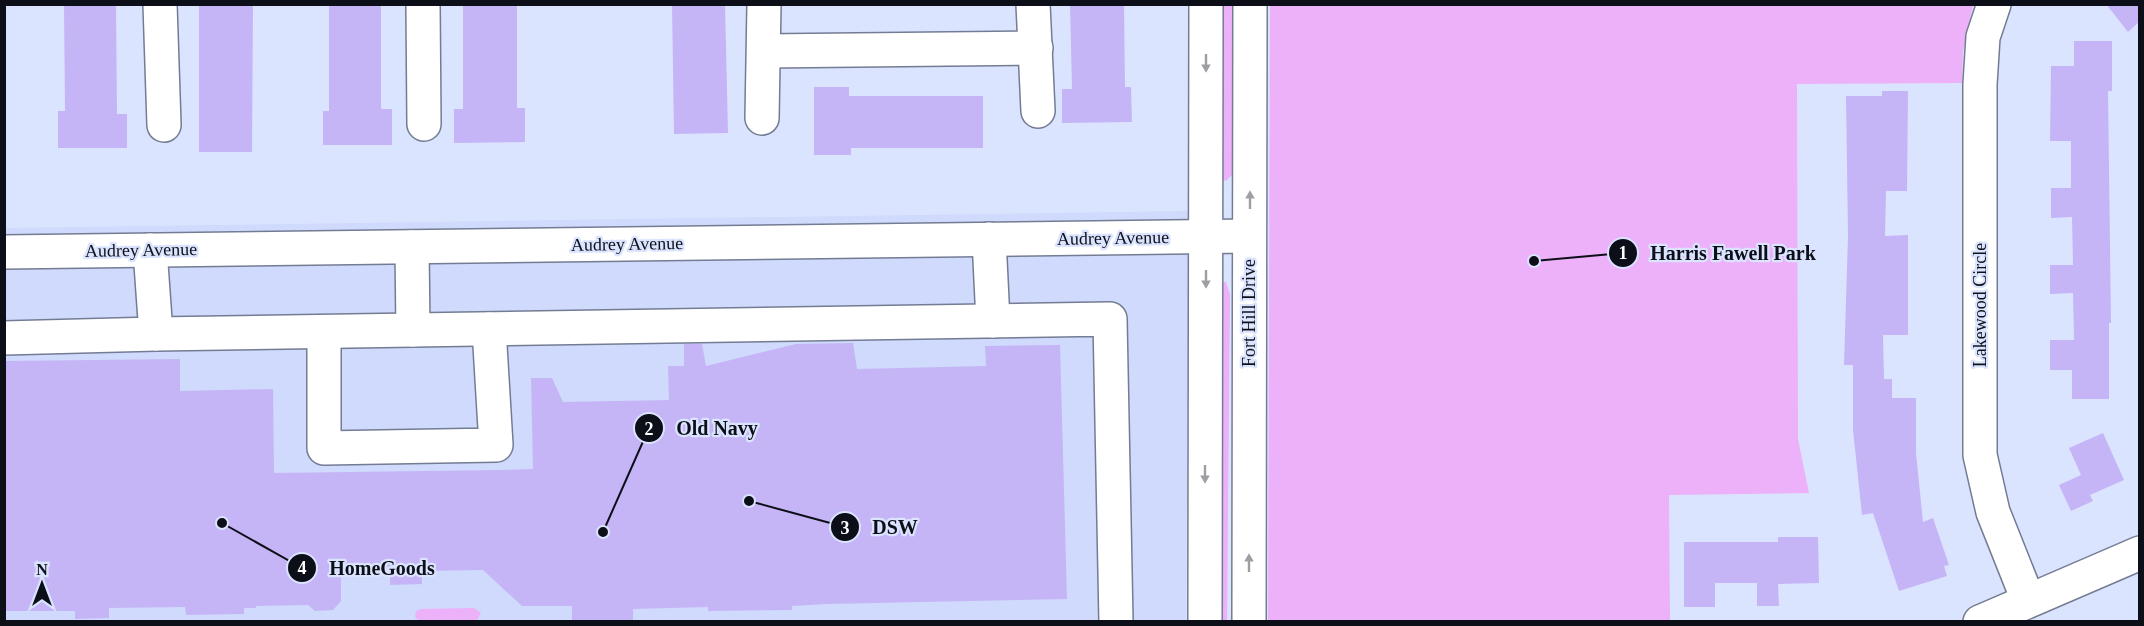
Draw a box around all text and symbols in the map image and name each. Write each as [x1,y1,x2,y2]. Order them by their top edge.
one-way arrow [1201,53,1211,72]
one-way arrow [1245,191,1255,210]
street label: Audrey Avenue [1057,227,1169,249]
street label: Audrey Avenue [571,233,683,255]
callout: Harris Fawell Park [1608,234,1828,272]
street label: Audrey Avenue [85,239,197,261]
text: Harris Fawell Park [1650,242,1817,264]
text: 1 [1619,243,1628,263]
street label: Lakewood Circle [1970,243,1990,367]
street label: Fort Hill Drive [1239,259,1259,367]
one-way arrow [1201,269,1210,288]
callout: Old Navy [634,409,770,447]
text: Old Navy [676,417,758,440]
text: 2 [645,419,654,439]
one-way arrow [1200,464,1210,483]
callout: DSW [830,508,930,546]
text: DSW [872,516,918,538]
text: 3 [841,518,850,538]
callout: HomeGoods [287,549,447,587]
north arrow [12,554,72,614]
one-way arrow [1244,554,1254,573]
text: HomeGoods [329,557,435,579]
text: 4 [298,558,307,578]
text: N [36,561,48,578]

